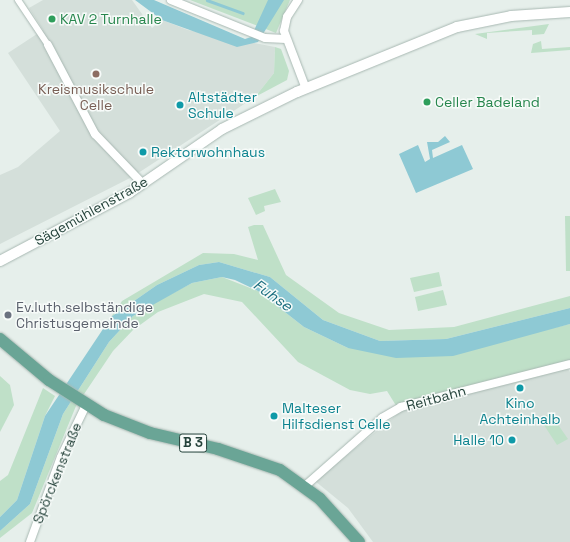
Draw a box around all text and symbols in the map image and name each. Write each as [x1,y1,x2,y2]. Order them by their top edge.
place label: KAV 2 Turnhalle [60,11,162,27]
marker: KAV 2 Turnhalle [47,14,57,24]
marker: Kreismusikschule Celle [91,69,101,79]
place label: Kreismusikschule Celle [38,81,154,114]
place label: Altstädter Schule [188,89,257,122]
place label: Celler Badeland [435,94,540,110]
marker: Celler Badeland [422,97,432,107]
marker: Altstädter Schule [175,100,185,110]
place label: Rektorwohnhaus [151,144,265,160]
marker: Rektorwohnhaus [138,147,148,157]
street label: Sägemühlenstraße [31,173,151,249]
water label: Fuhse [250,275,296,315]
place label: Ev.luth.selbständige Christusgemeinde [16,299,153,332]
marker: Ev.luth.selbständige Christusgemeinde [3,310,13,320]
street label: Reitbahn [404,382,468,414]
marker: Kino Achteinhalb [515,383,525,393]
place label: Kino Achteinhalb [479,395,561,428]
place label: Malteser Hilfsdienst Celle [282,400,391,432]
marker: Malteser Hilfsdienst Celle [269,411,279,421]
street label: Spörckenstraße [29,420,85,526]
road number: B 3 [179,432,207,454]
place label: Halle 10 [453,432,504,448]
marker: Halle 10 [507,435,517,445]

